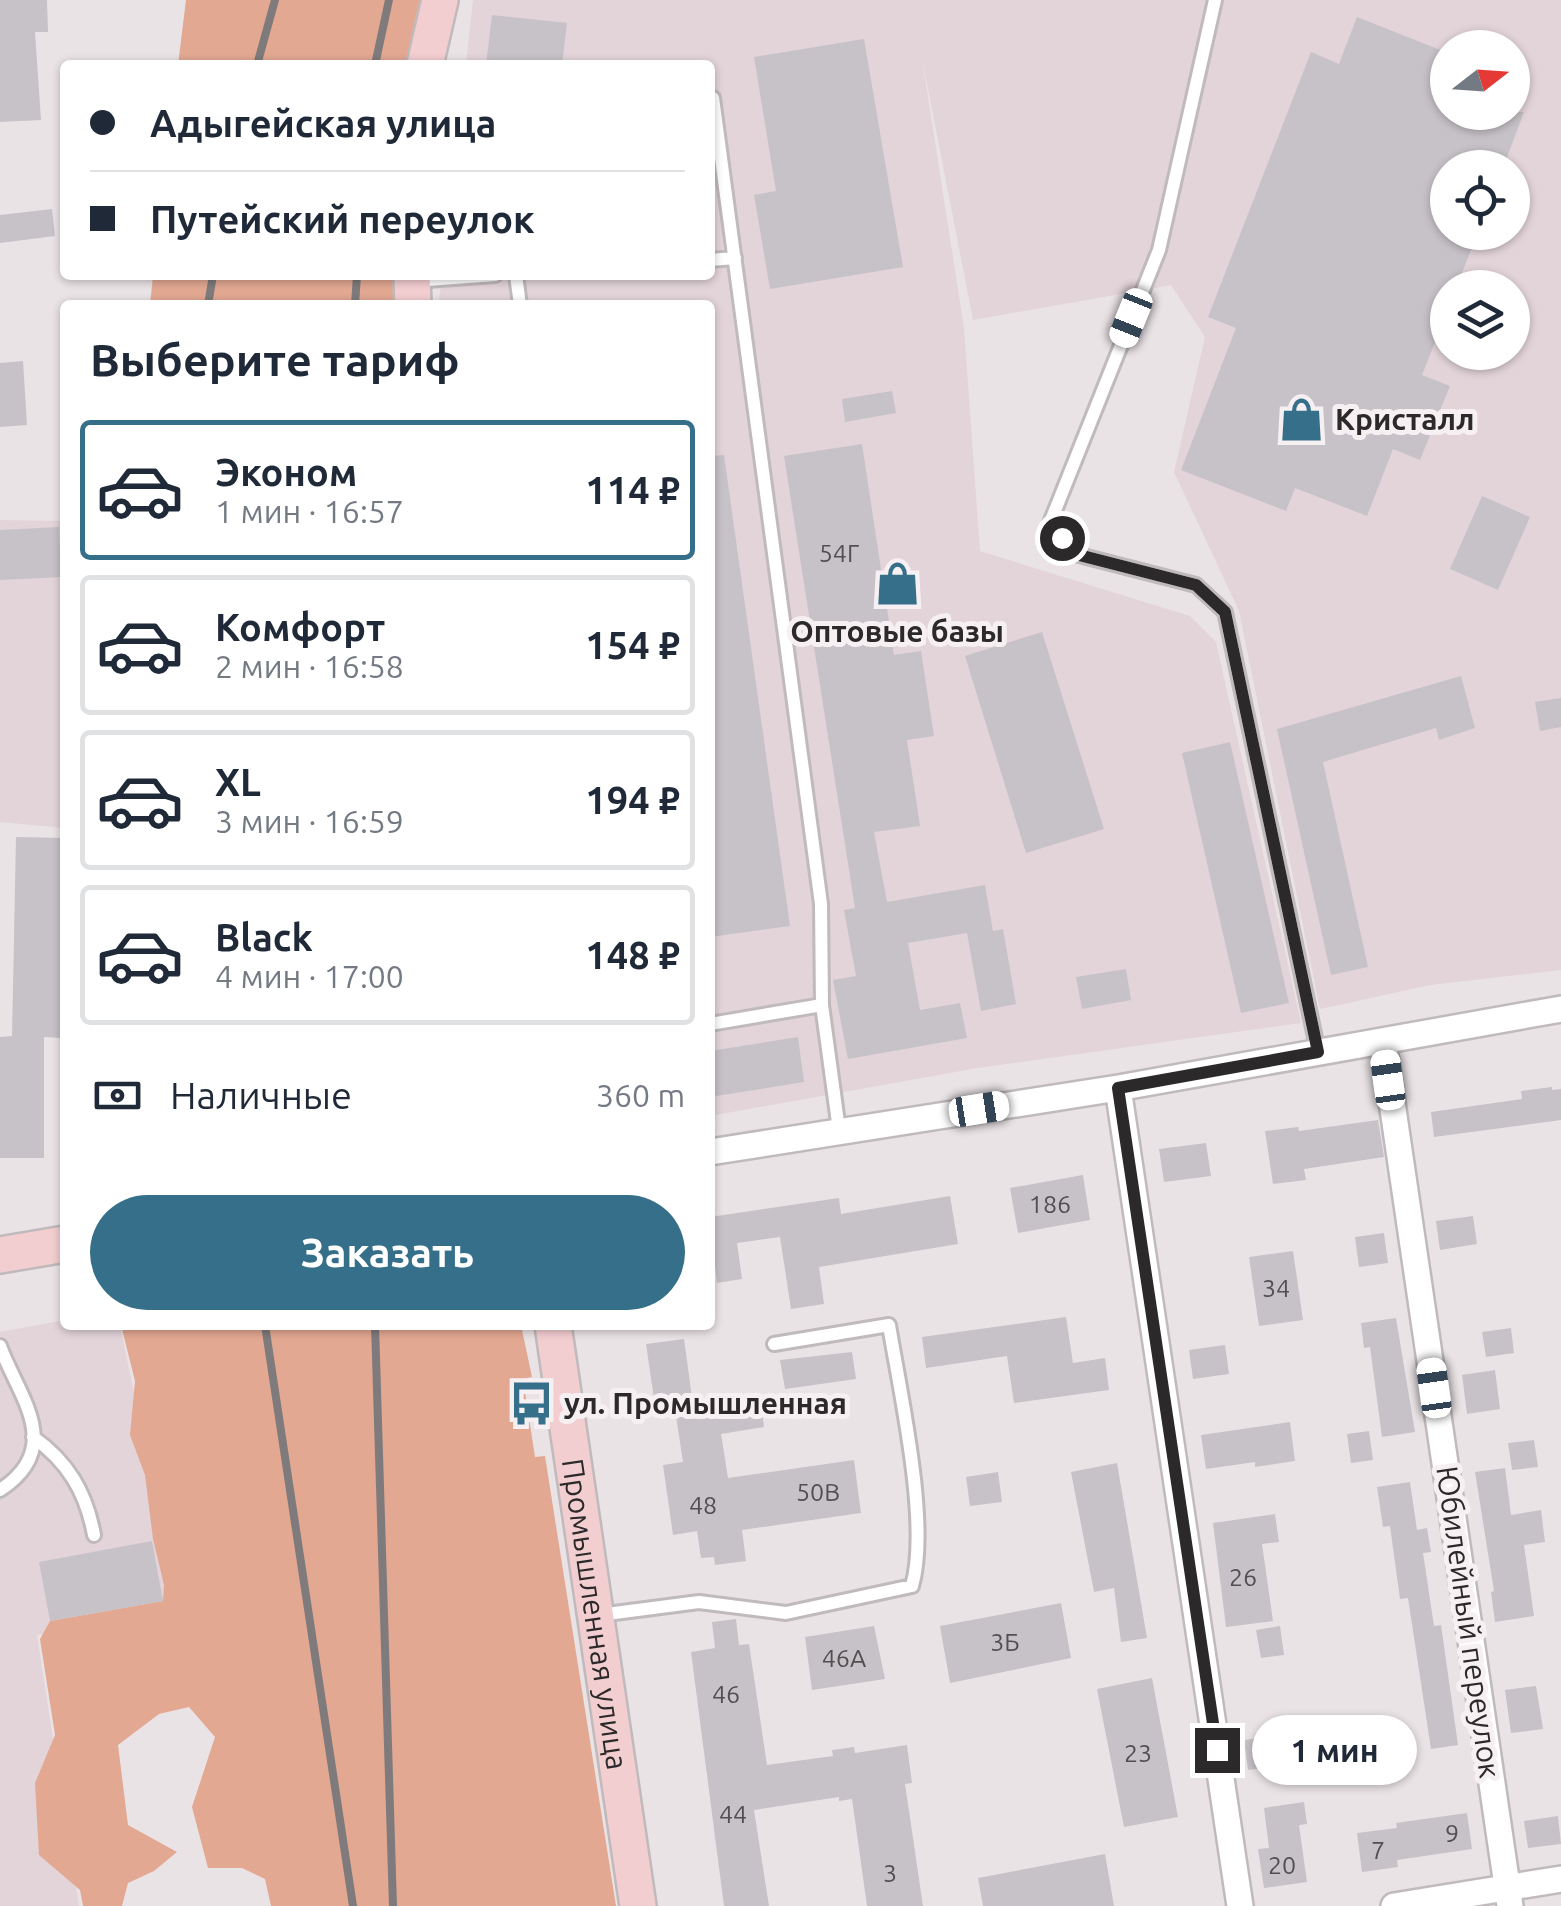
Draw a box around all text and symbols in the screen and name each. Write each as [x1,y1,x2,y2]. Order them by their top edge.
north arrow [1430,30,1530,130]
map controls [1430,30,1530,370]
text: Адыгейская улица [150,102,497,144]
button: locate [1430,150,1530,250]
text: Путейский переулок [150,198,535,240]
button: layers [1430,270,1530,370]
car [1106,285,1156,351]
text: Выберите тариф [90,334,460,385]
shop icon: Кристалл [1278,395,1326,443]
place label: Кристалл [1335,402,1475,436]
icon: car [95,445,185,535]
text: Эконом [215,451,357,493]
text: 114 ₽ [585,469,680,511]
text: 1 мин · 16:57 [215,493,404,529]
route start [1040,516,1085,561]
house number: 54Г [819,539,859,567]
shop icon: Оптовые базы [873,560,921,608]
icon: car [95,600,185,690]
text: Комфорт [215,606,385,648]
place label: Оптовые базы [790,614,1004,648]
text: 154 ₽ [585,624,680,666]
text: 2 мин · 16:58 [215,648,404,684]
icon: car [95,755,185,845]
text: XL [215,761,261,803]
text: 194 ₽ [585,779,680,821]
text: 3 мин · 16:59 [215,803,404,839]
icon: car [95,910,185,1000]
text: Black [215,916,313,958]
text: 148 ₽ [585,934,680,976]
text: 4 мин · 17:00 [215,958,404,994]
car [1369,1048,1407,1112]
icon: cash [90,1068,145,1123]
text: Наличные [170,1074,352,1116]
text: 360 m [596,1077,685,1113]
car [947,1089,1011,1129]
house number: 186 [1029,1190,1071,1218]
button: Заказать [90,1195,685,1310]
house number: 34 [1262,1274,1290,1302]
car [1415,1356,1453,1420]
bus stop icon: ул. Промышленная [507,1379,555,1427]
place label: ул. Промышленная [564,1386,847,1420]
street label: Промышленная улица [556,1456,635,1772]
street label: Юбилейный переулок [1430,1464,1508,1780]
house number: 50В [796,1478,840,1506]
house number: 48 [689,1491,717,1519]
house number: 26 [1229,1563,1257,1591]
house number: 3Б [990,1628,1020,1656]
house number: 46А [822,1644,866,1672]
house number: 46 [712,1680,740,1708]
callout: 1 мин [1252,1715,1417,1785]
route end [1195,1728,1240,1773]
text: 1 мин [1290,1732,1379,1768]
house number: 23 [1124,1739,1152,1767]
house number: 44 [719,1800,747,1828]
house number: 9 [1445,1819,1459,1847]
house number: 7 [1371,1836,1385,1864]
house number: 20 [1268,1851,1296,1879]
house number: 3 [883,1859,897,1887]

